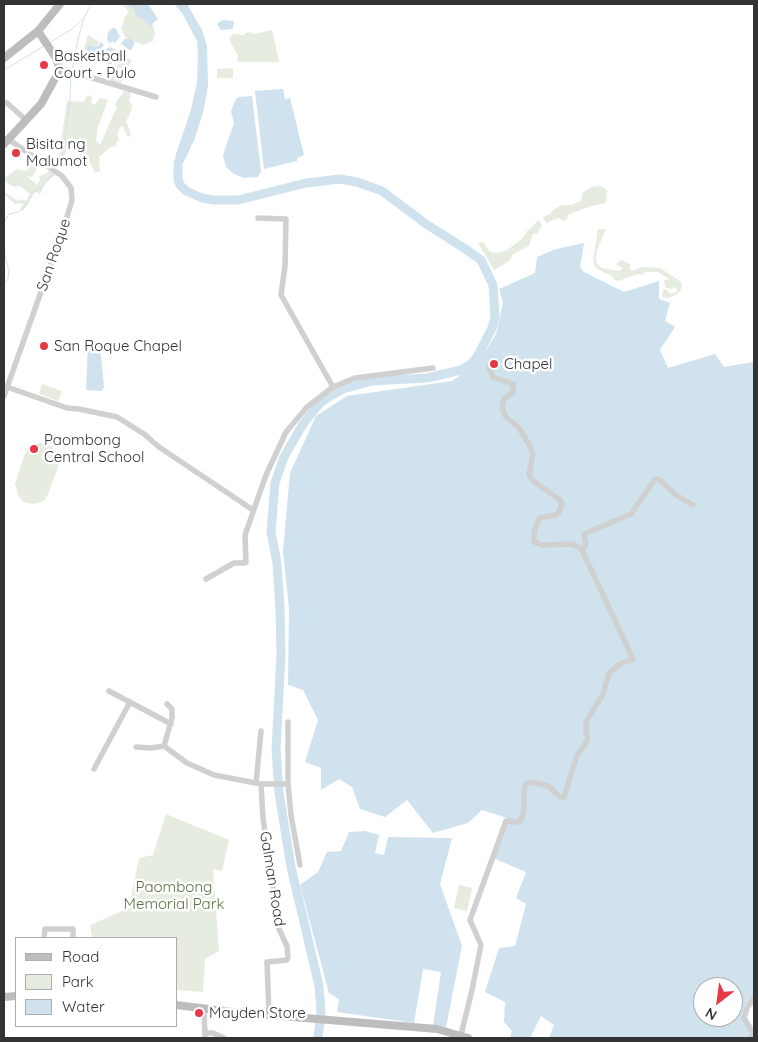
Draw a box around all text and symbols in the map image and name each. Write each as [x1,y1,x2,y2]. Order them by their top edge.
place label: Basketball Court - Pulo [54,47,136,82]
marker: Basketball Court - Pulo [38,59,50,71]
place label: Bisita ng Malumot [26,135,87,170]
marker: Bisita ng Malumot [10,147,22,159]
street label: San Roque [33,216,75,294]
place label: San Roque Chapel [54,337,182,355]
marker: San Roque Chapel [38,340,50,352]
place label: Chapel [504,355,552,373]
marker: Chapel [488,358,500,370]
place label: Paombong Central School [44,431,145,466]
marker: Paombong Central School [28,443,40,455]
street label: Galman Road [256,830,288,928]
park label: Paombong Memorial Park [124,878,224,913]
legend [15,937,178,1027]
text: Road [62,947,99,966]
text: Park [62,972,94,991]
north arrow [693,977,743,1027]
text: Water [62,997,105,1016]
place label: Mayden Store [209,1004,306,1022]
text: N [702,1004,720,1024]
marker: Mayden Store [193,1007,205,1019]

